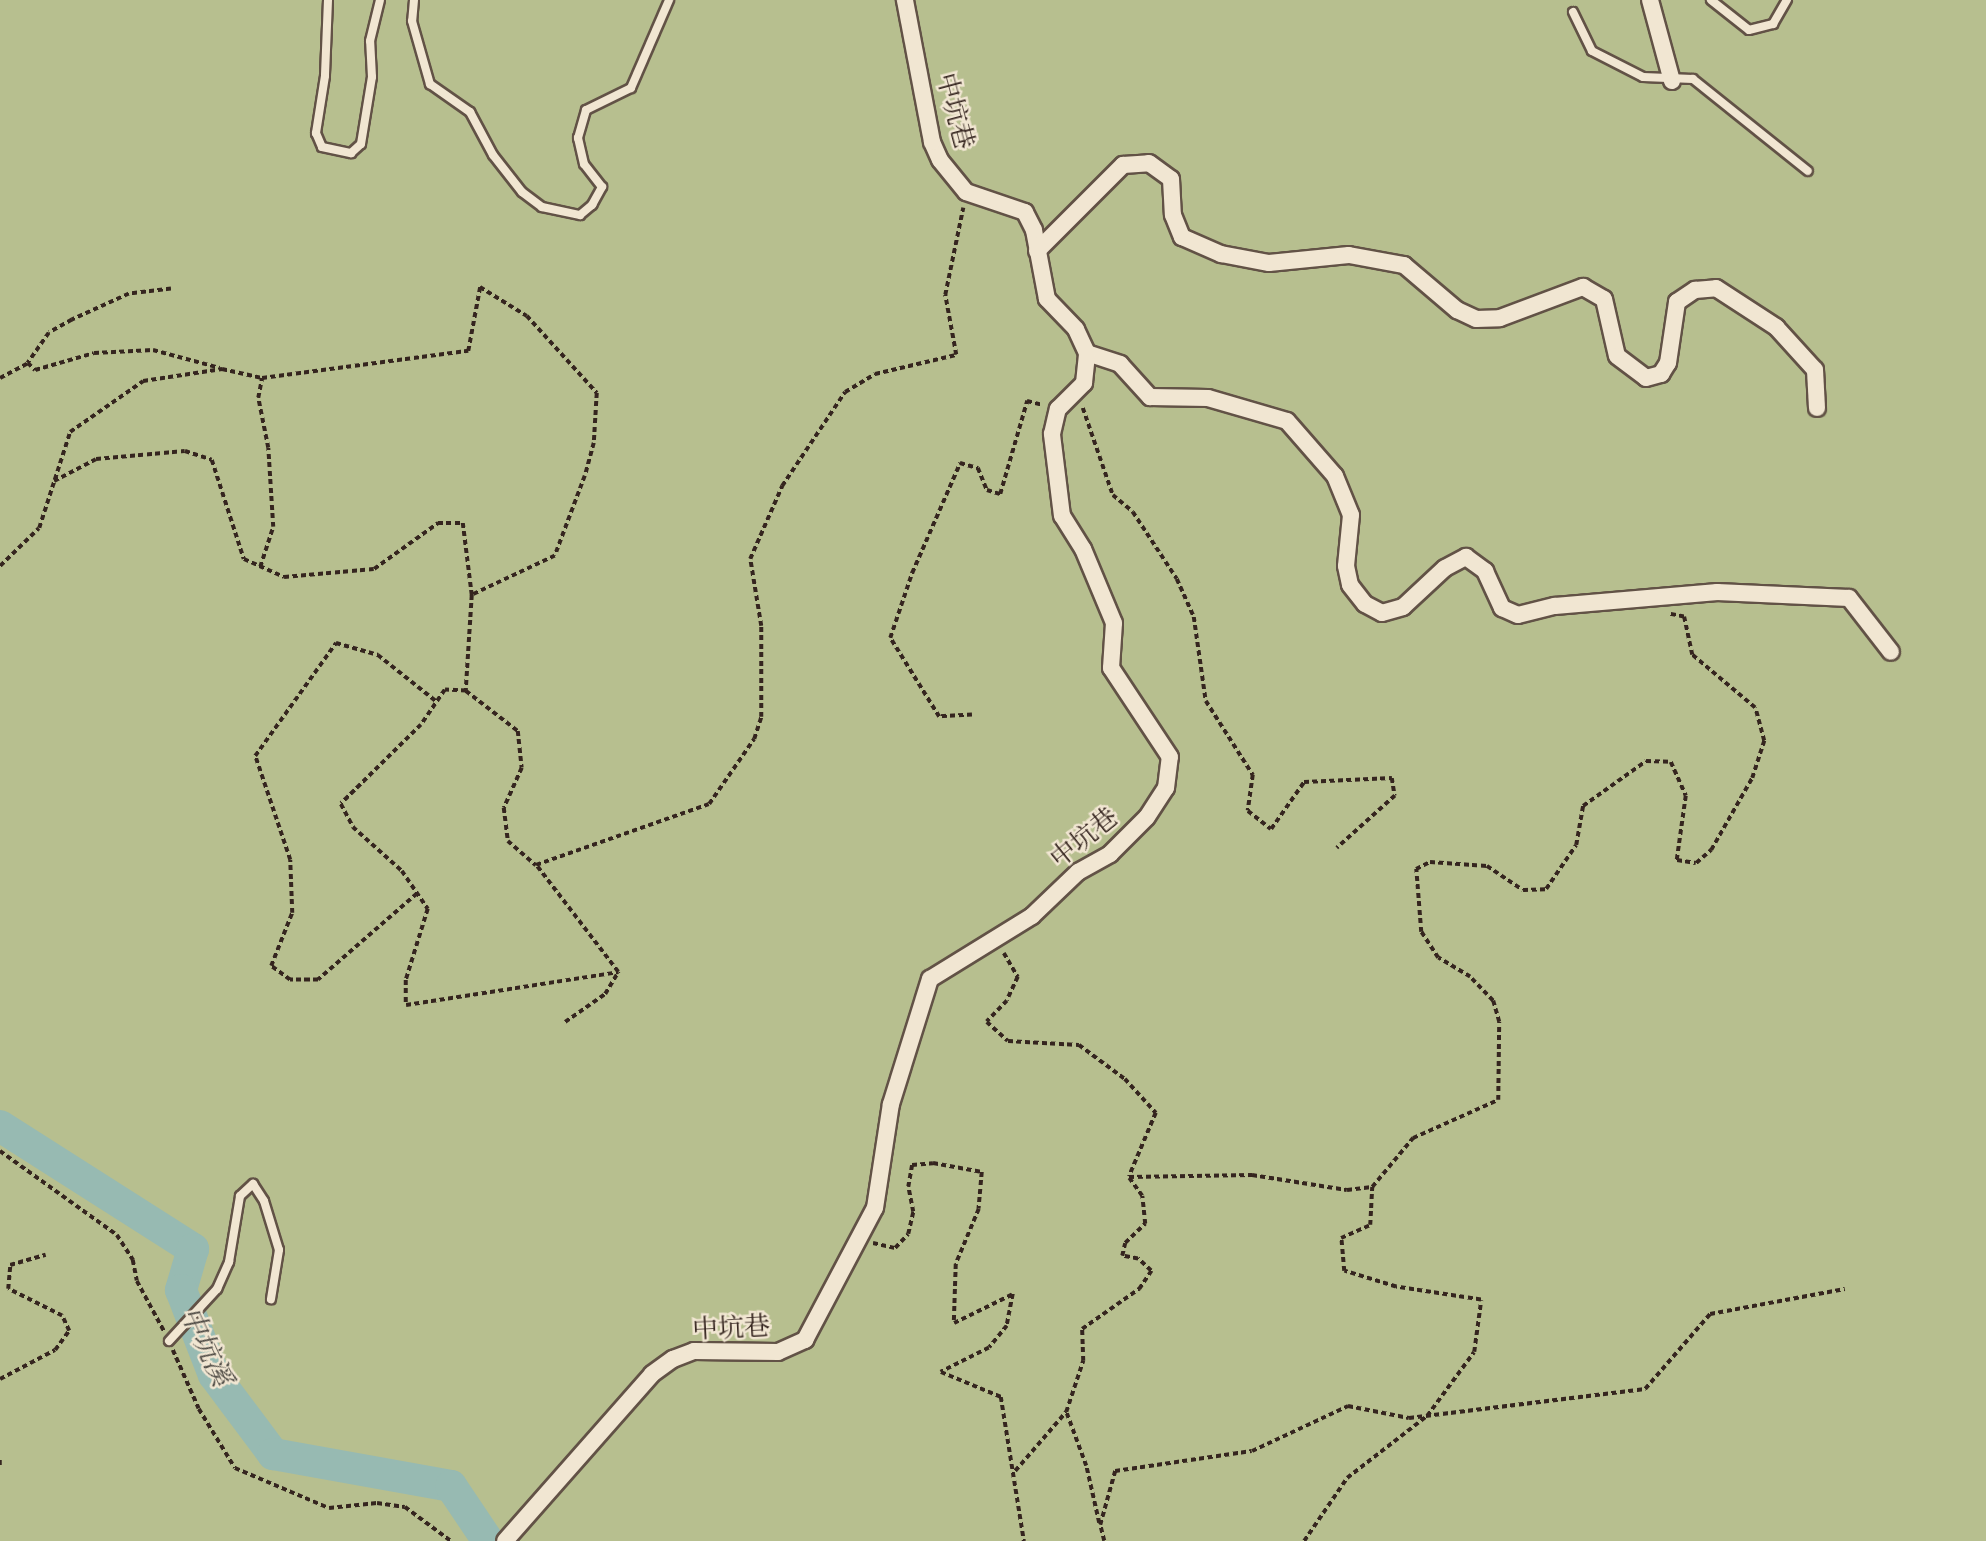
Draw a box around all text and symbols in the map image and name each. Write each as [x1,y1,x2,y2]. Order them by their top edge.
street label: 中坑巷 [930,69,980,153]
street label: 中坑巷 [1044,801,1124,875]
water label: 中坑溪 [174,1301,240,1391]
street label: 中坑巷 [691,1310,771,1346]

